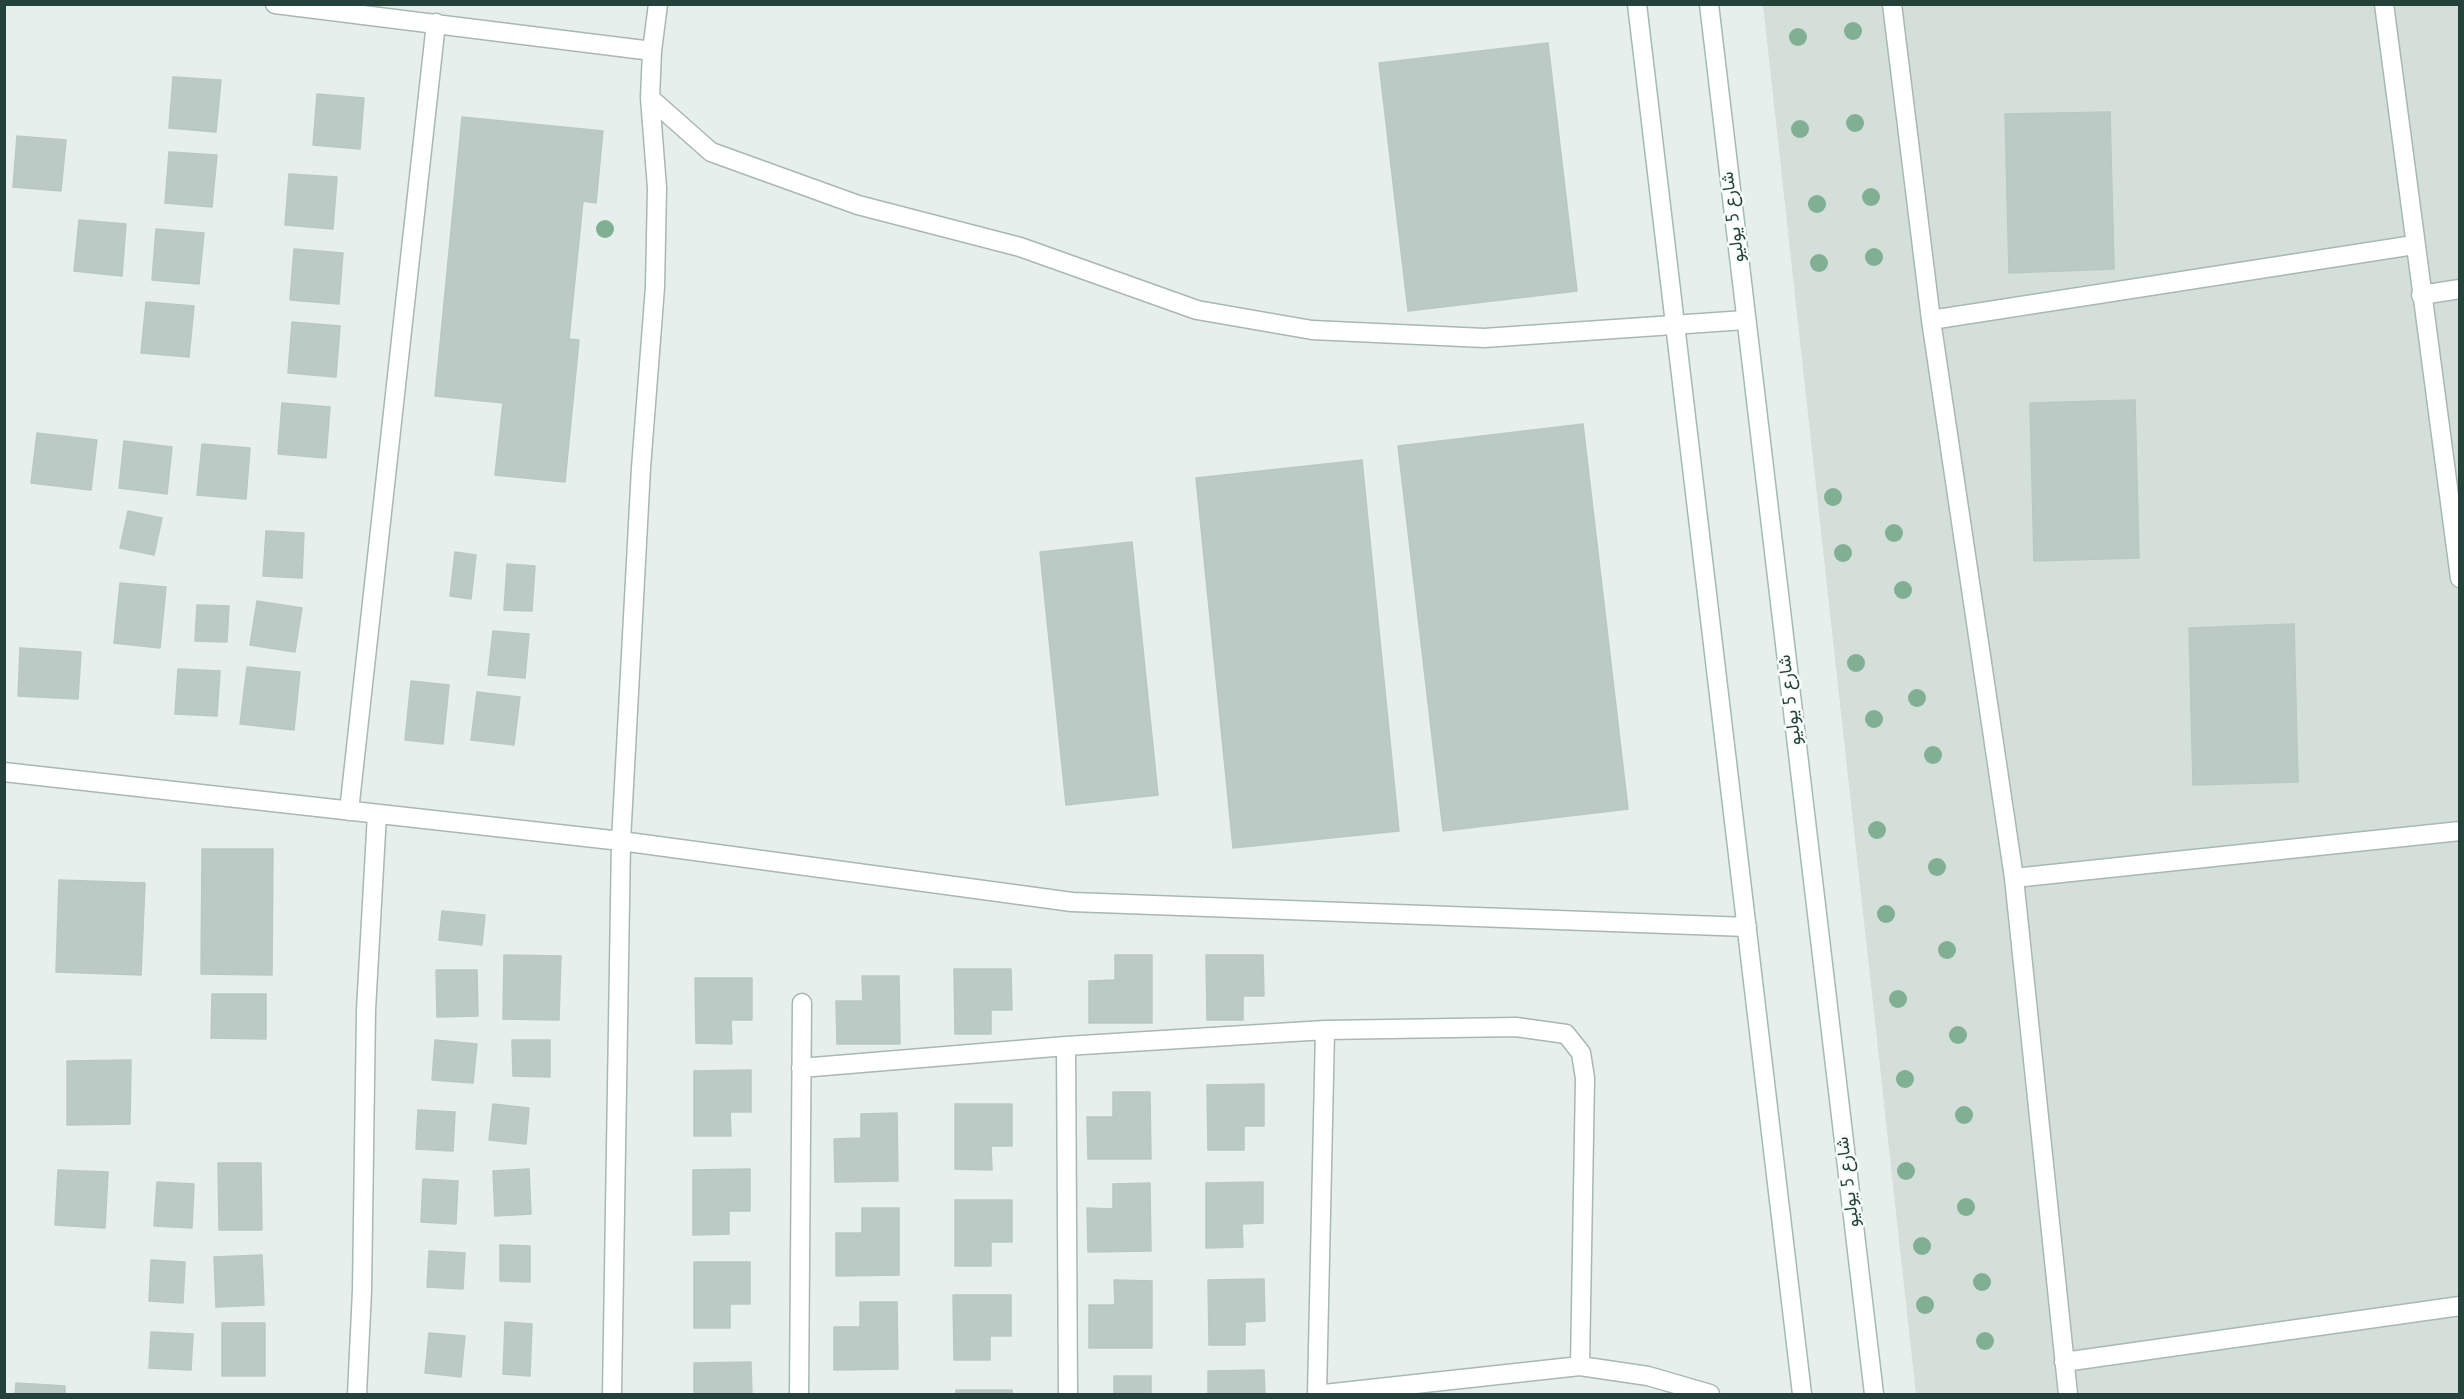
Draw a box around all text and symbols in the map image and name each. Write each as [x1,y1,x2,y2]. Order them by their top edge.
street label: شارع 5 يوليو [1717,171,1749,263]
street label: شارع 5 يوليو [1774,654,1806,746]
street label: شارع 5 يوليو [1832,1136,1864,1228]

